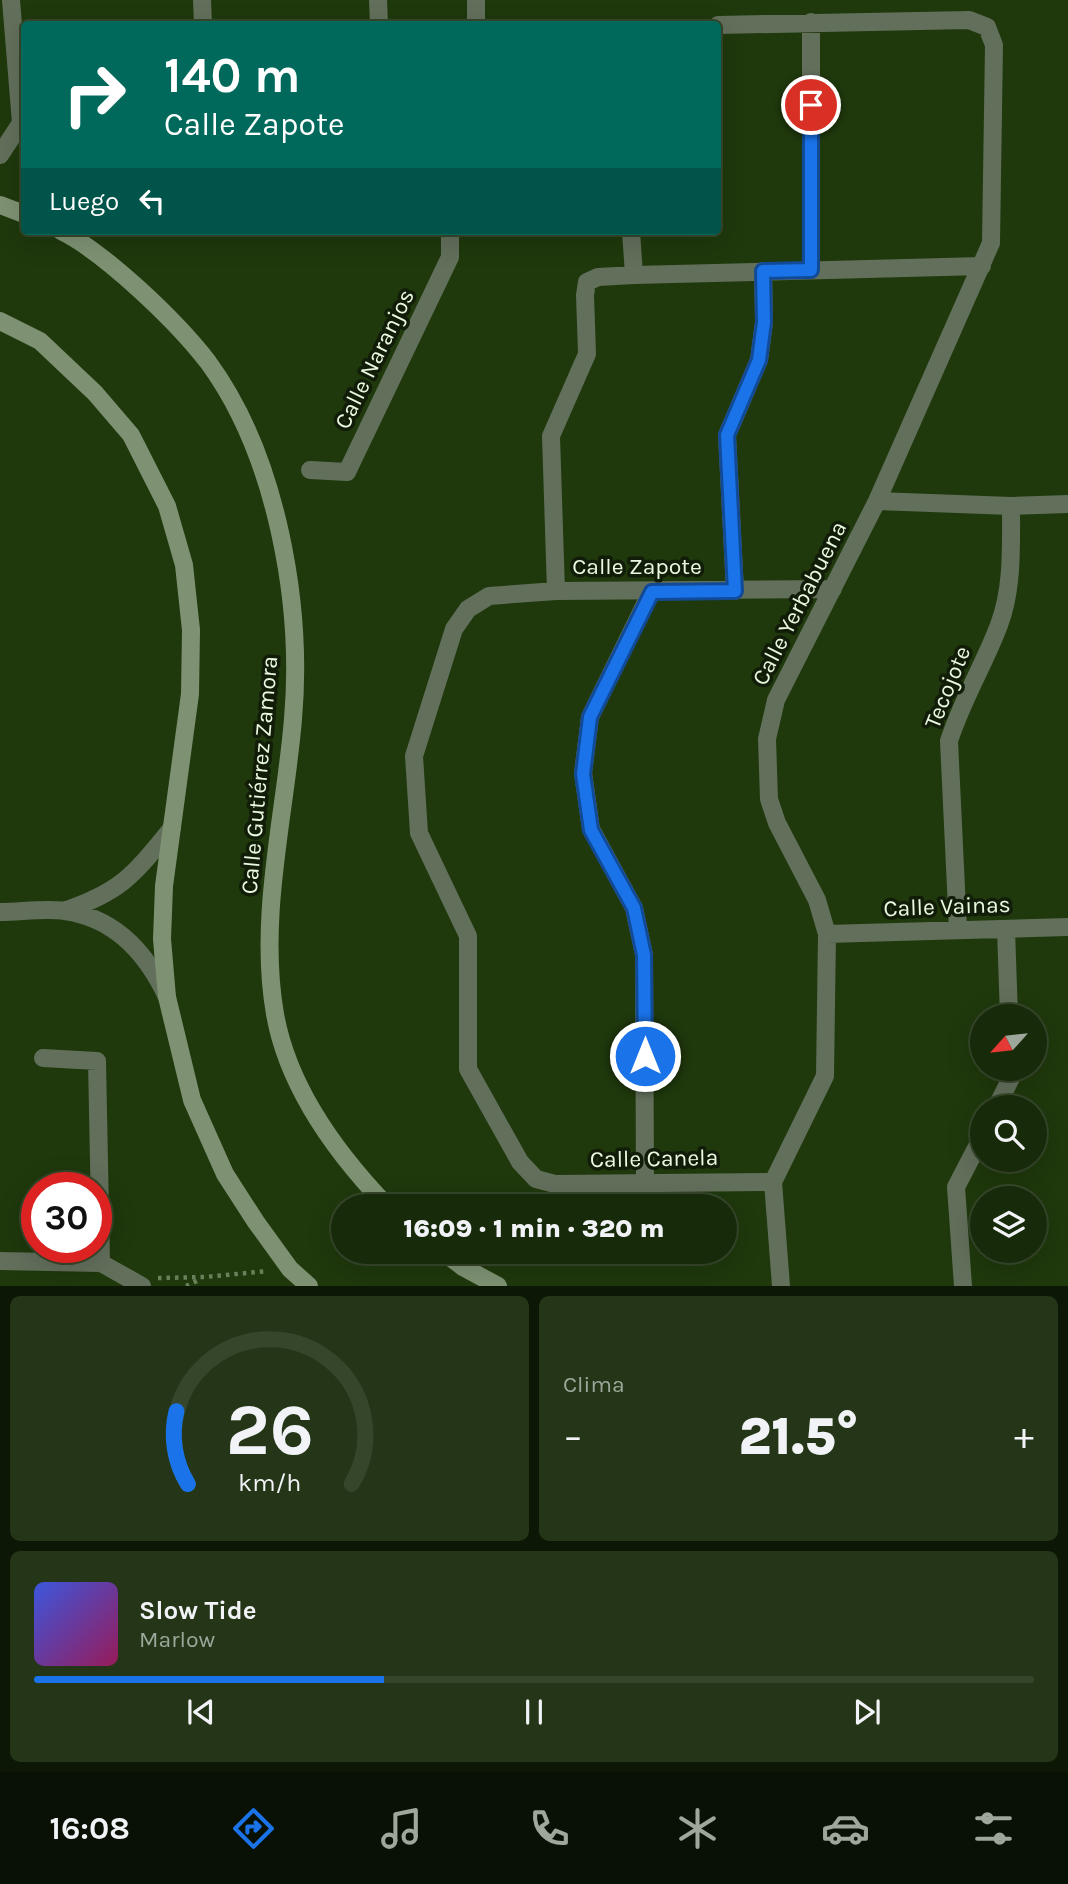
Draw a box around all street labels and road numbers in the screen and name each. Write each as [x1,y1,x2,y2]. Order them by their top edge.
street label: Calle Naranjos [329,285,420,433]
street label: Calle Yerbabuena [746,517,852,690]
street label: Calle Zapote [572,553,702,580]
street label: Tecojote [919,642,976,732]
street label: Calle Gutiérrez Zamora [236,655,283,895]
street label: Calle Vainas [883,891,1011,922]
street label: Calle Canela [590,1144,718,1173]

